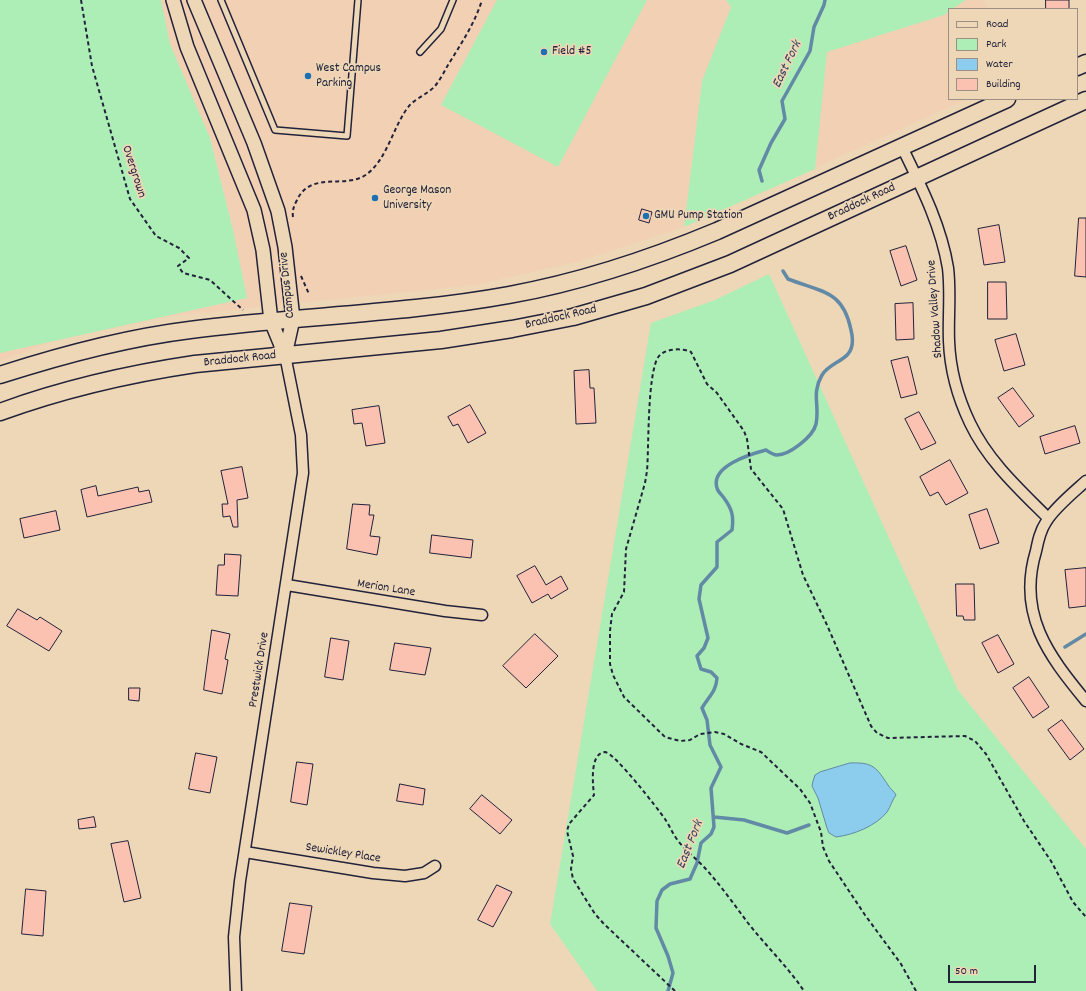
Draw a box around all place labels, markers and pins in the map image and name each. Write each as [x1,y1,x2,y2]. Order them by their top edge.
place label: Field #5 [552,44,592,60]
marker: Field #5 [539,47,549,57]
place label: West Campus Parking [316,61,381,92]
marker: West Campus Parking [303,71,313,81]
place label: George Mason University [383,183,451,214]
marker: George Mason University [370,193,380,203]
place label: GMU Pump Station [654,208,742,224]
marker: GMU Pump Station [641,211,651,221]

